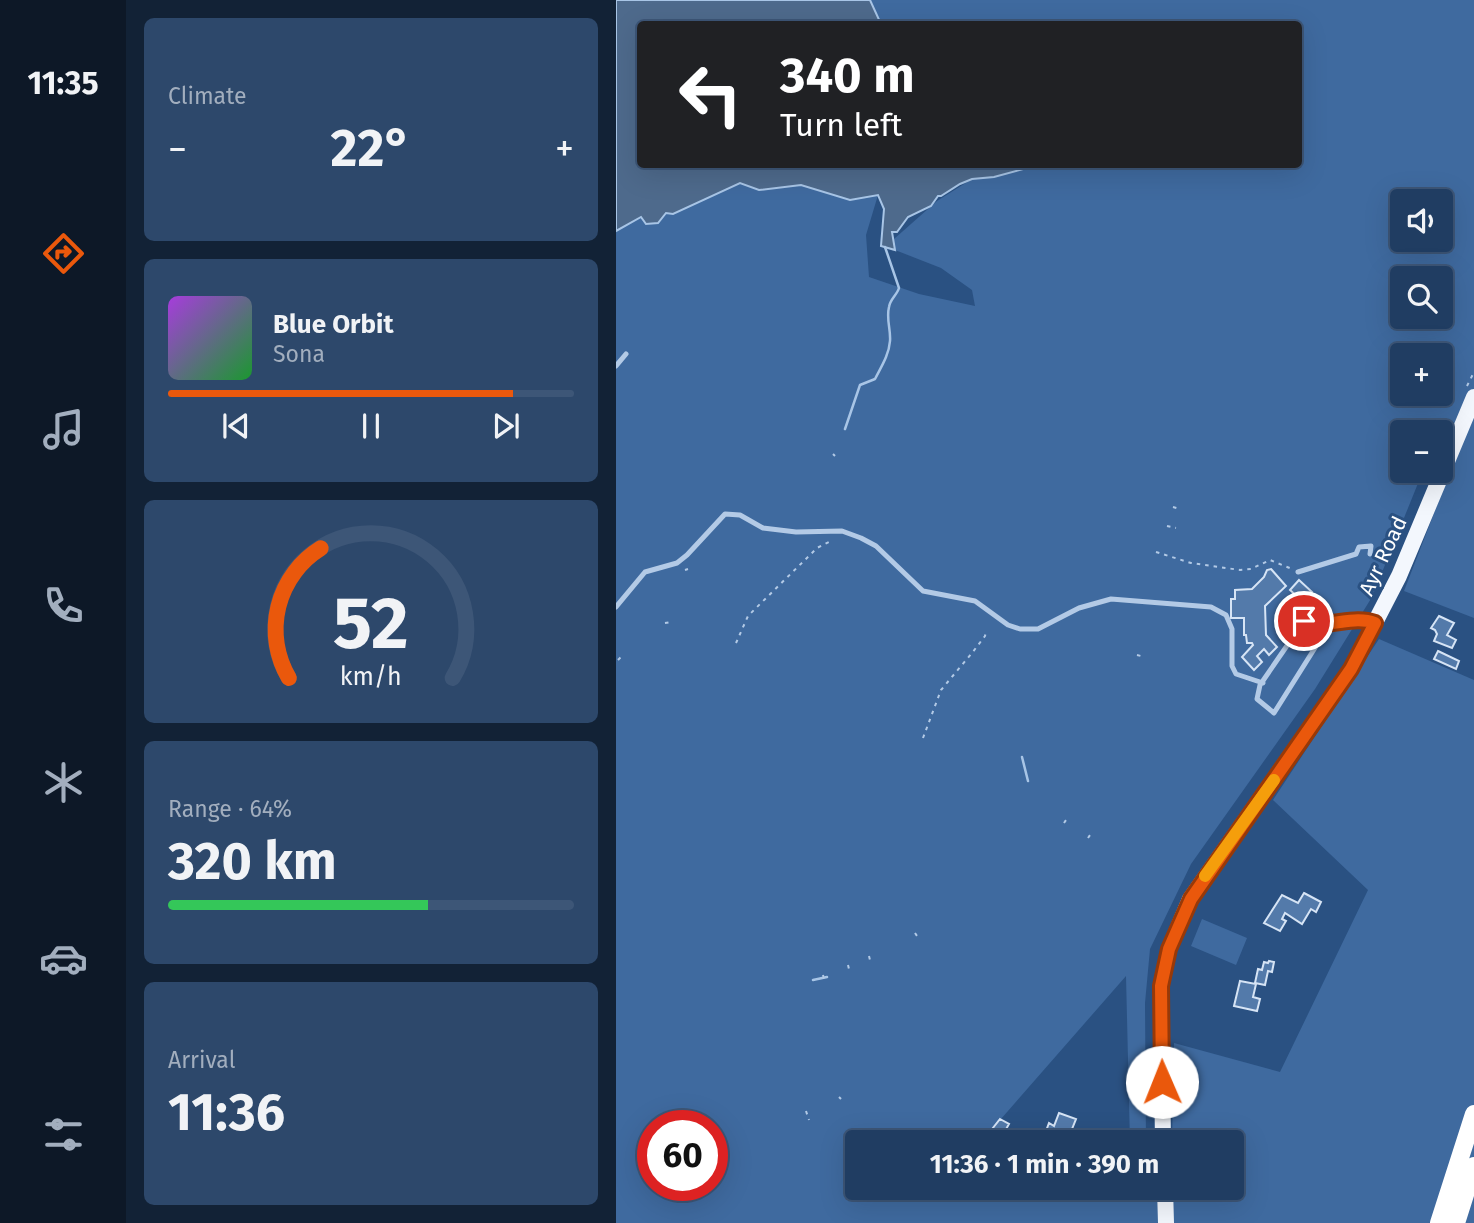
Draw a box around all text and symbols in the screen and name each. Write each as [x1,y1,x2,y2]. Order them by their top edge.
text: 340 m [780,46,915,105]
icon: left [665,49,756,140]
text: 11:35 [27,64,99,102]
text: Climate [168,82,247,110]
text: Turn left [780,106,902,144]
text: 22° [331,117,411,180]
text: − [168,126,187,172]
text: + [555,126,574,172]
map controls [1390,189,1453,483]
button: sound [1390,189,1453,252]
icon: directions [39,229,88,278]
button: search [1390,266,1453,329]
text: Blue Orbit [273,309,393,340]
text: Sona [273,340,325,368]
button: + [1390,343,1453,406]
icon: music [39,405,88,454]
icon: previous [217,407,255,445]
icon: pause [352,407,390,445]
icon: next [487,407,525,445]
button: − [1390,420,1453,483]
street label: Ayr Road [1353,512,1413,600]
text: 52 [333,580,409,667]
icon: phone [39,581,88,630]
pin [1274,591,1334,651]
icon: arrive [1285,602,1323,640]
text: km/h [340,661,402,691]
icon: climate [39,758,88,807]
text: Range · 64% [168,795,292,823]
text: 320 km [168,830,337,893]
icon: car [39,934,88,983]
position arrow [1125,1045,1199,1119]
text: Arrival [168,1046,235,1074]
text: 11:36 [168,1081,285,1144]
icon: filters [39,1110,88,1159]
speed limit sign: 60 [637,1110,728,1201]
text: 11:36 · 1 min · 390 m [930,1149,1159,1180]

